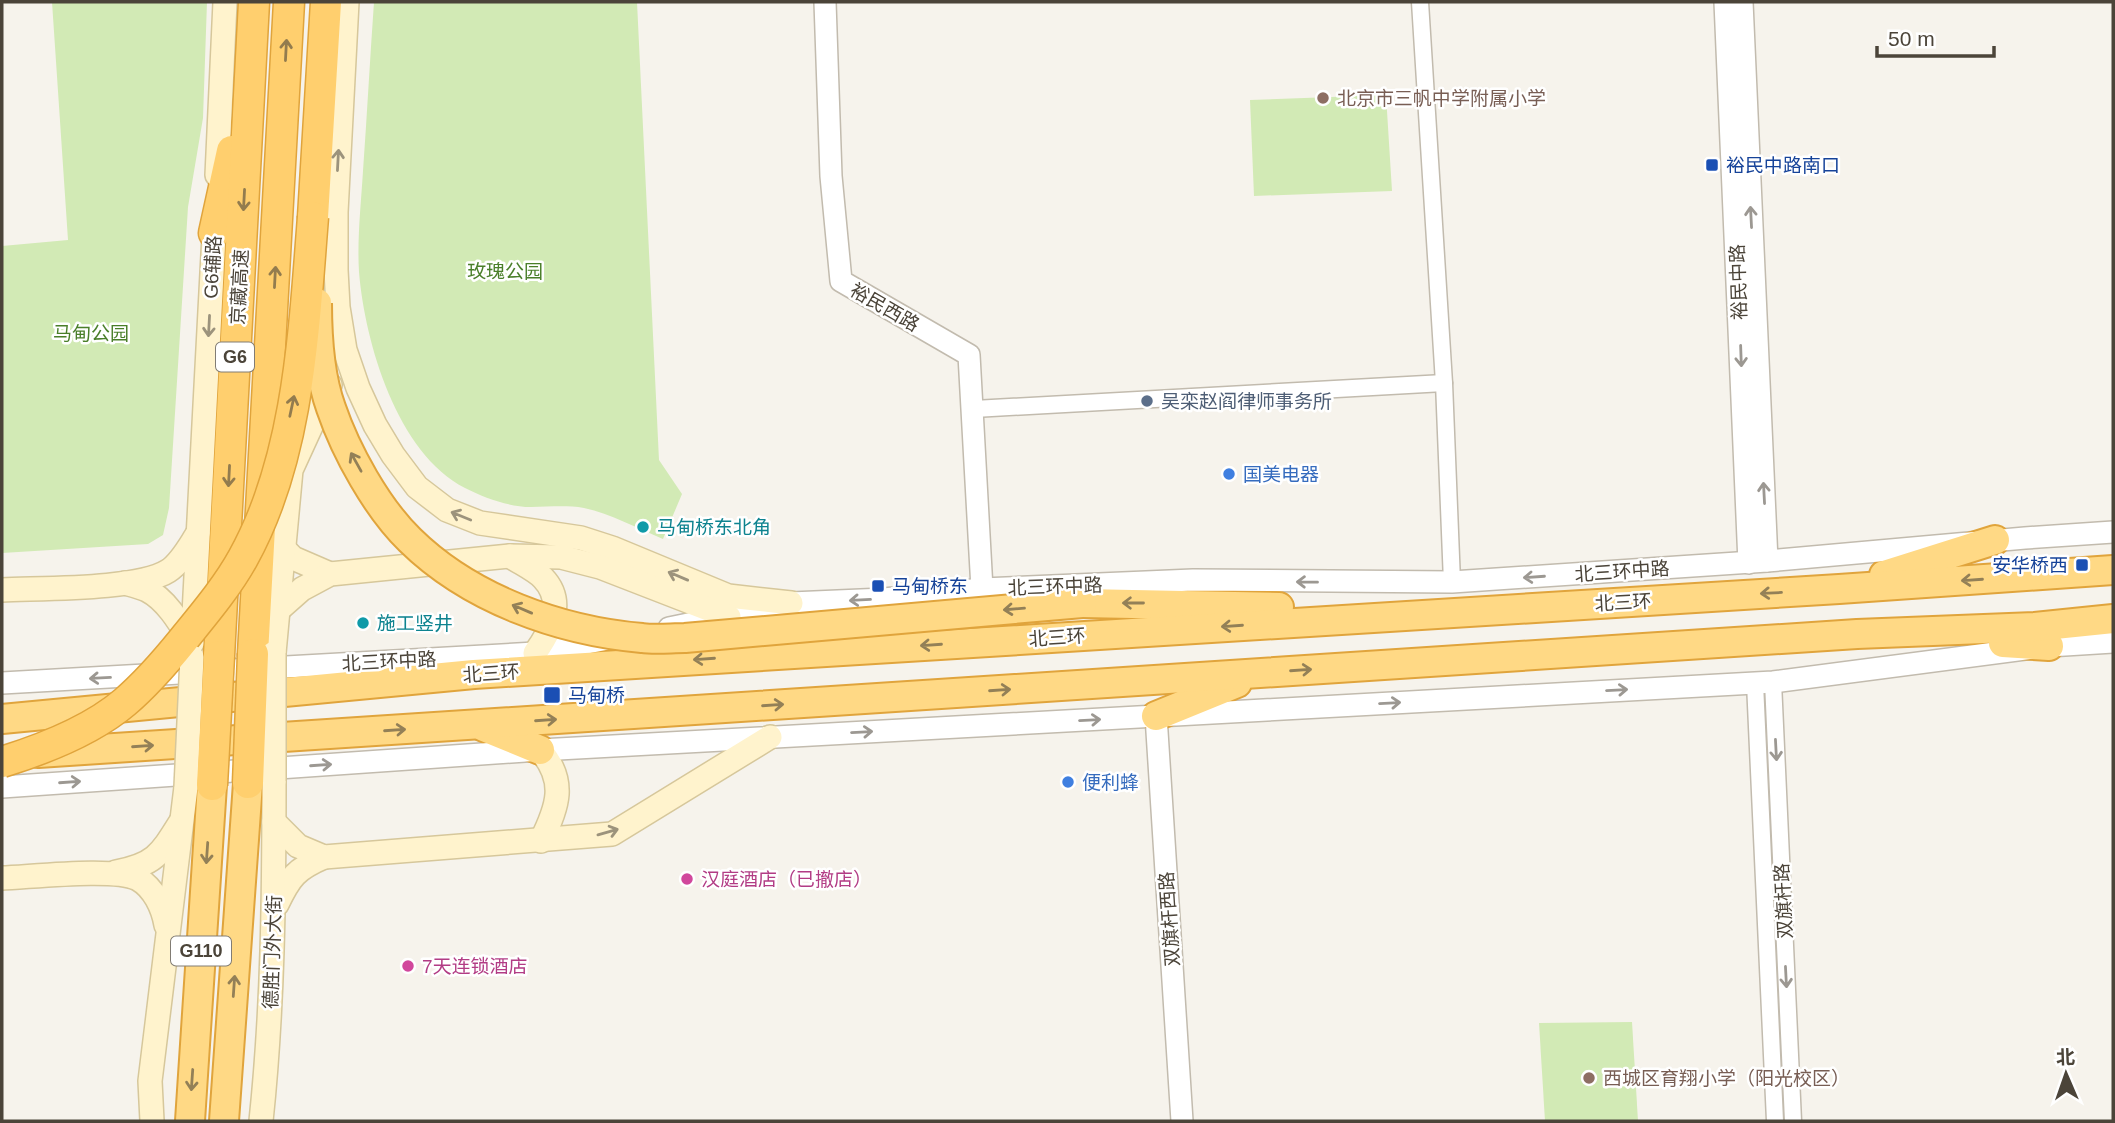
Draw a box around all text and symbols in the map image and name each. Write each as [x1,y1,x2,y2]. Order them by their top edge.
scale bar [1877,14,1994,58]
text: 50 m [1888,27,1935,50]
one-way arrow [280,39,293,62]
place label: 北京市三帆中学附属小学 [1337,88,1546,109]
marker: 北京市三帆中学附属小学 [1315,90,1331,106]
one-way arrow [332,149,345,172]
place label: 裕民中路南口 [1726,155,1840,176]
marker: 裕民中路南口 [1704,157,1720,173]
one-way arrow [237,188,250,211]
one-way arrow [1745,206,1758,229]
street label: G6辅路 [200,235,225,299]
street label: 裕民中路 [1727,244,1750,320]
street label: 京藏高速 [227,249,252,326]
park label: 玫瑰公园 [467,261,543,282]
one-way arrow [268,266,281,289]
street label: 裕民西路 [847,279,923,336]
one-way arrow [202,314,215,337]
park label: 马甸公园 [53,323,129,344]
road number: G6 [216,342,254,372]
one-way arrow [1734,344,1747,367]
place label: 吴栾赵阎律师事务所 [1161,391,1332,412]
marker: 吴栾赵阎律师事务所 [1139,393,1155,409]
one-way arrow [286,395,300,418]
one-way arrow [349,453,363,473]
one-way arrow [222,464,235,487]
place label: 国美电器 [1243,464,1319,485]
marker: 国美电器 [1221,466,1237,482]
one-way arrow [1758,482,1771,505]
one-way arrow [450,508,472,521]
place label: 马甸桥东北角 [657,517,771,538]
marker: 马甸桥东北角 [635,519,651,535]
place label: 安华桥西 [1992,555,2068,576]
marker: 安华桥西 [2074,557,2090,573]
street label: 北三环中路 [1574,558,1670,585]
one-way arrow [668,568,690,581]
one-way arrow [1523,570,1546,583]
street label: 北三环中路 [1007,574,1103,599]
one-way arrow [1961,574,1984,587]
one-way arrow [1296,575,1319,589]
place label: 马甸桥东 [892,576,968,597]
marker: 马甸桥东 [870,578,886,594]
one-way arrow [1760,587,1783,600]
street label: 北三环 [1594,591,1652,614]
one-way arrow [849,594,871,607]
one-way arrow [1122,596,1145,610]
one-way arrow [512,602,534,615]
one-way arrow [1003,603,1026,616]
place label: 施工竖井 [377,613,453,634]
marker: 施工竖井 [355,615,371,631]
one-way arrow [1220,619,1243,632]
street label: 北三环 [1028,625,1086,650]
one-way arrow [920,638,943,651]
street label: 北三环中路 [341,649,437,674]
one-way arrow [693,653,716,666]
street label: 北三环 [462,661,520,686]
one-way arrow [1289,663,1311,676]
one-way arrow [89,671,112,684]
one-way arrow [988,683,1011,696]
one-way arrow [1605,684,1628,697]
marker: 马甸桥 [542,685,562,705]
place label: 马甸桥 [568,685,625,706]
one-way arrow [1378,696,1401,709]
one-way arrow [761,698,784,711]
one-way arrow [534,713,557,726]
one-way arrow [1078,713,1101,726]
one-way arrow [383,723,405,736]
one-way arrow [851,726,874,739]
one-way arrow [1770,738,1783,761]
one-way arrow [131,739,154,752]
one-way arrow [310,758,332,771]
place label: 便利蜂 [1082,772,1139,793]
marker: 便利蜂 [1060,774,1076,790]
one-way arrow [58,775,81,788]
one-way arrow [597,825,619,838]
one-way arrow [201,841,214,864]
street label: 双旗杆路 [1771,862,1796,939]
place label: 汉庭酒店（已撤店） [701,869,872,890]
marker: 汉庭酒店（已撤店） [679,871,695,887]
street label: 双旗杆西路 [1156,871,1183,967]
street label: 德胜门外大街 [260,895,285,1009]
road number: G110 [171,936,231,966]
place label: 7天连锁酒店 [422,956,528,977]
marker: 7天连锁酒店 [400,958,416,974]
one-way arrow [1780,965,1793,988]
one-way arrow [228,975,241,998]
north arrow [2031,1039,2101,1109]
text: 北 [2056,1047,2075,1068]
one-way arrow [186,1068,199,1091]
place label: 西城区育翔小学（阳光校区） [1603,1068,1850,1089]
marker: 西城区育翔小学（阳光校区） [1581,1070,1597,1086]

